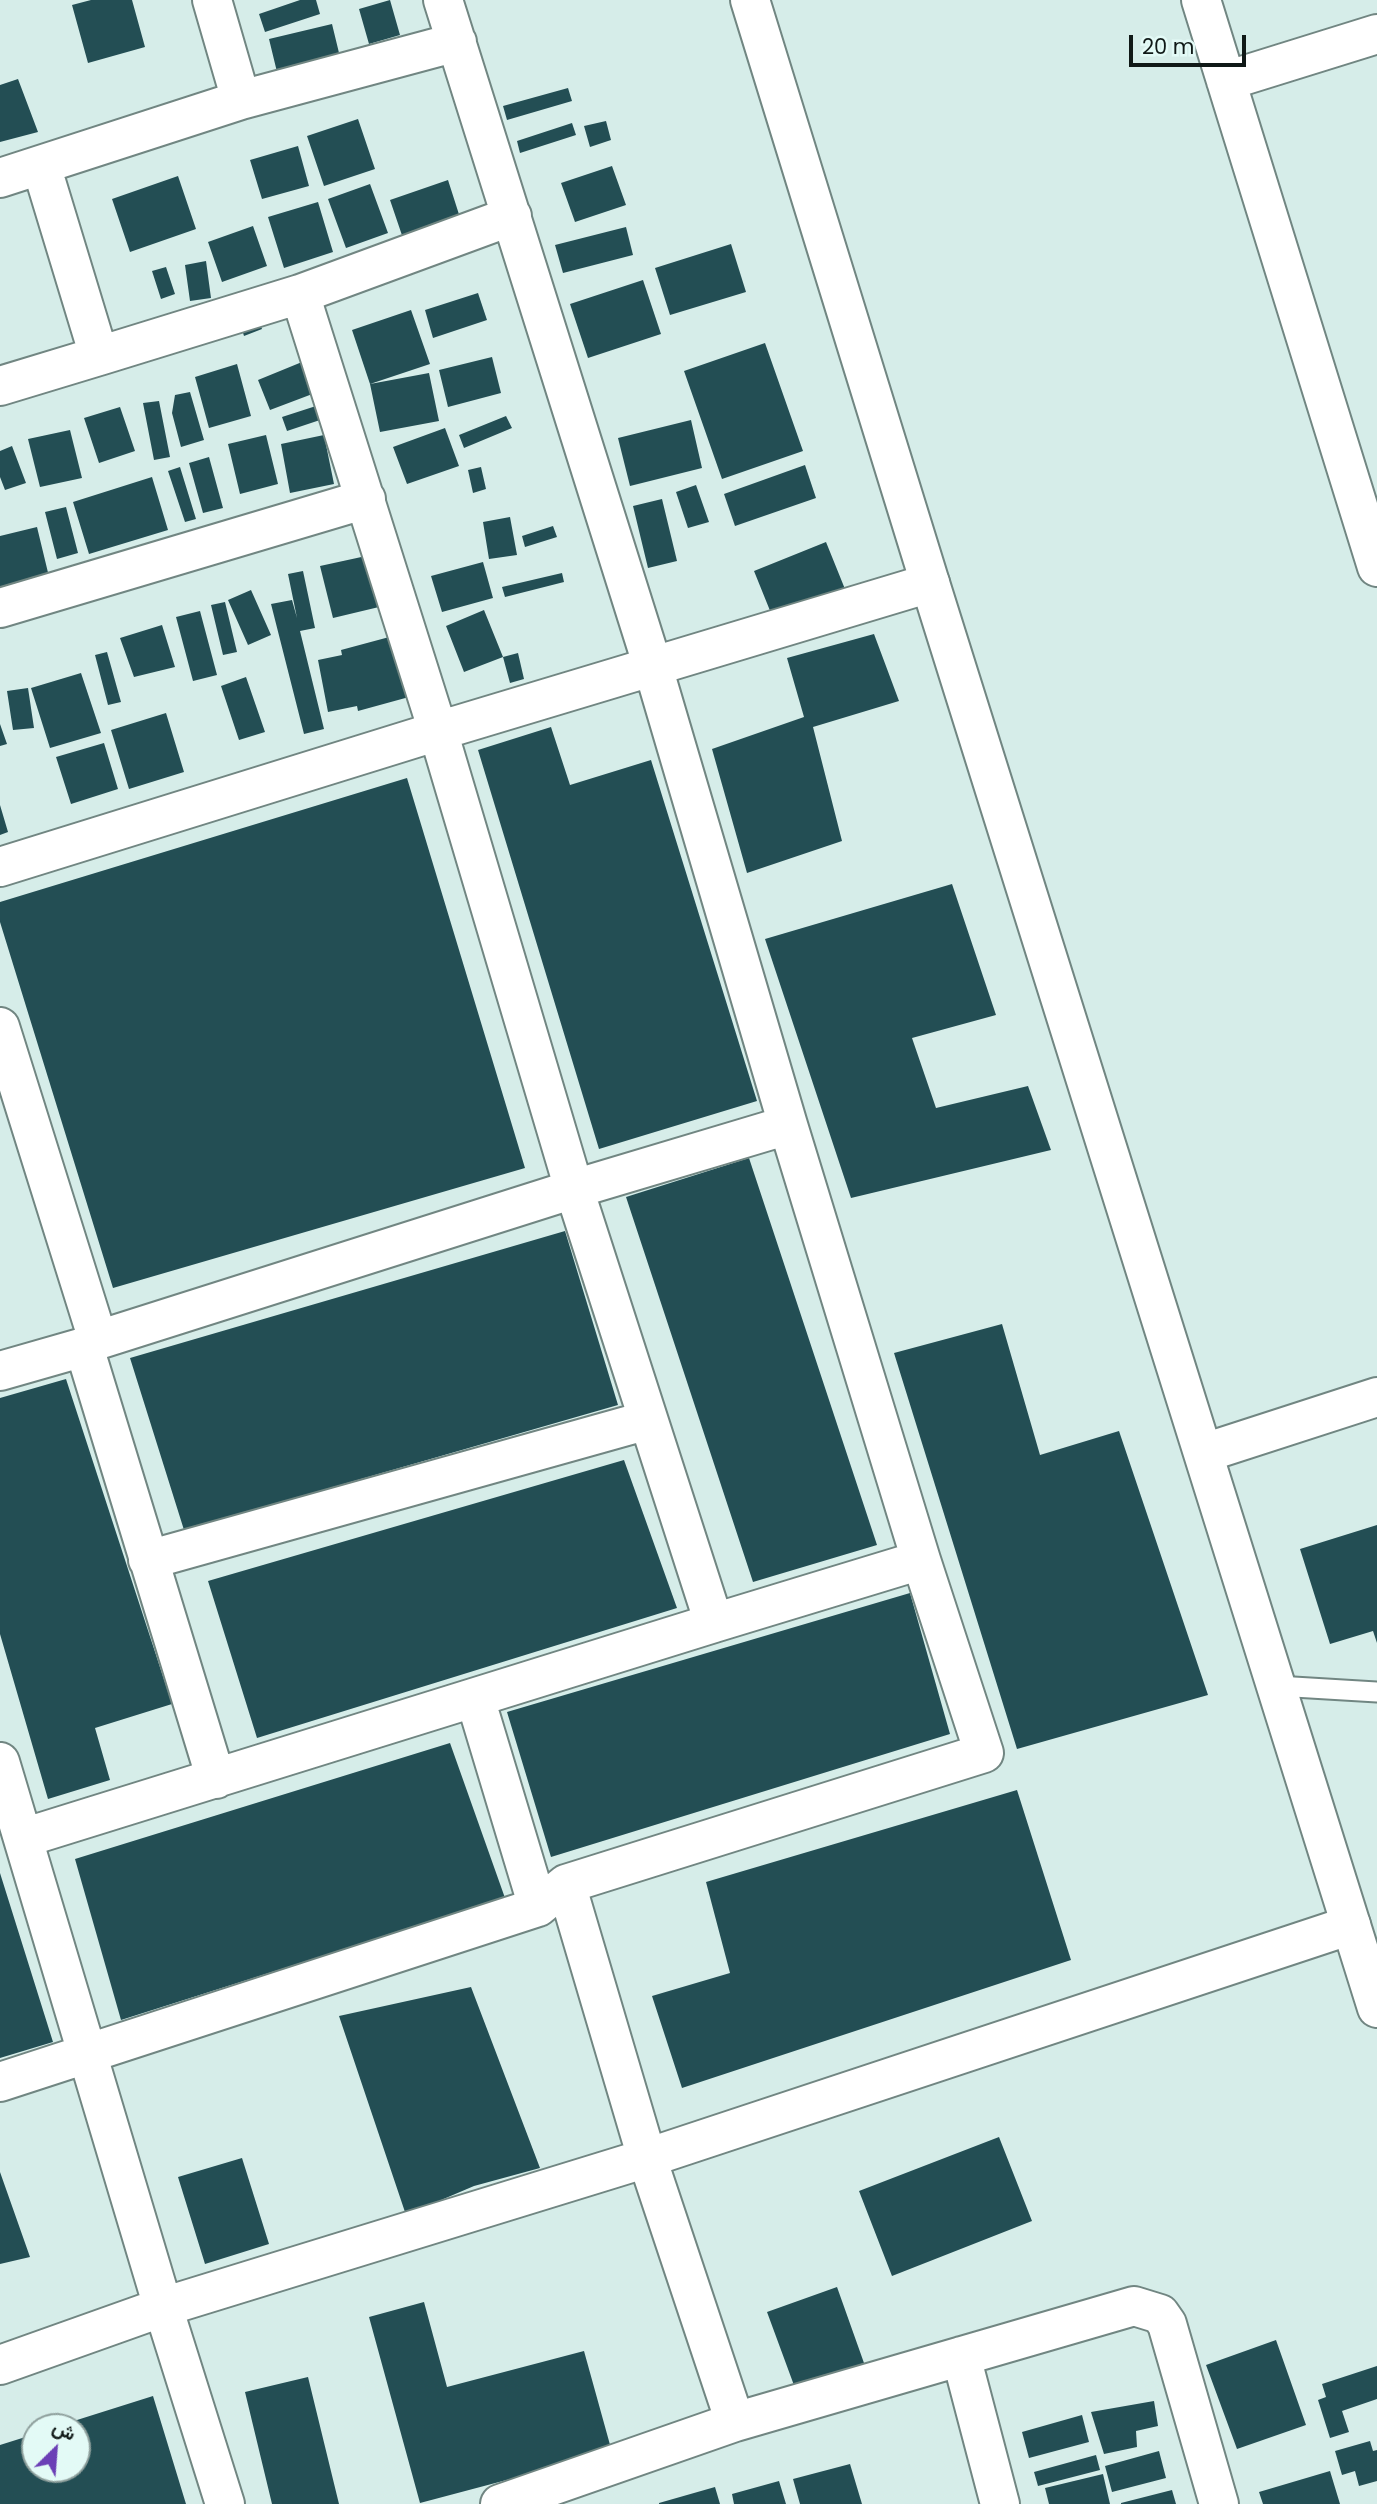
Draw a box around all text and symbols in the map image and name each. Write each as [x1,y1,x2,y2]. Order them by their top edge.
scale bar [1132,21,1249,65]
text: 20 m [1142,32,1195,61]
north arrow [21,2413,91,2483]
text: ش [48,2413,80,2447]

